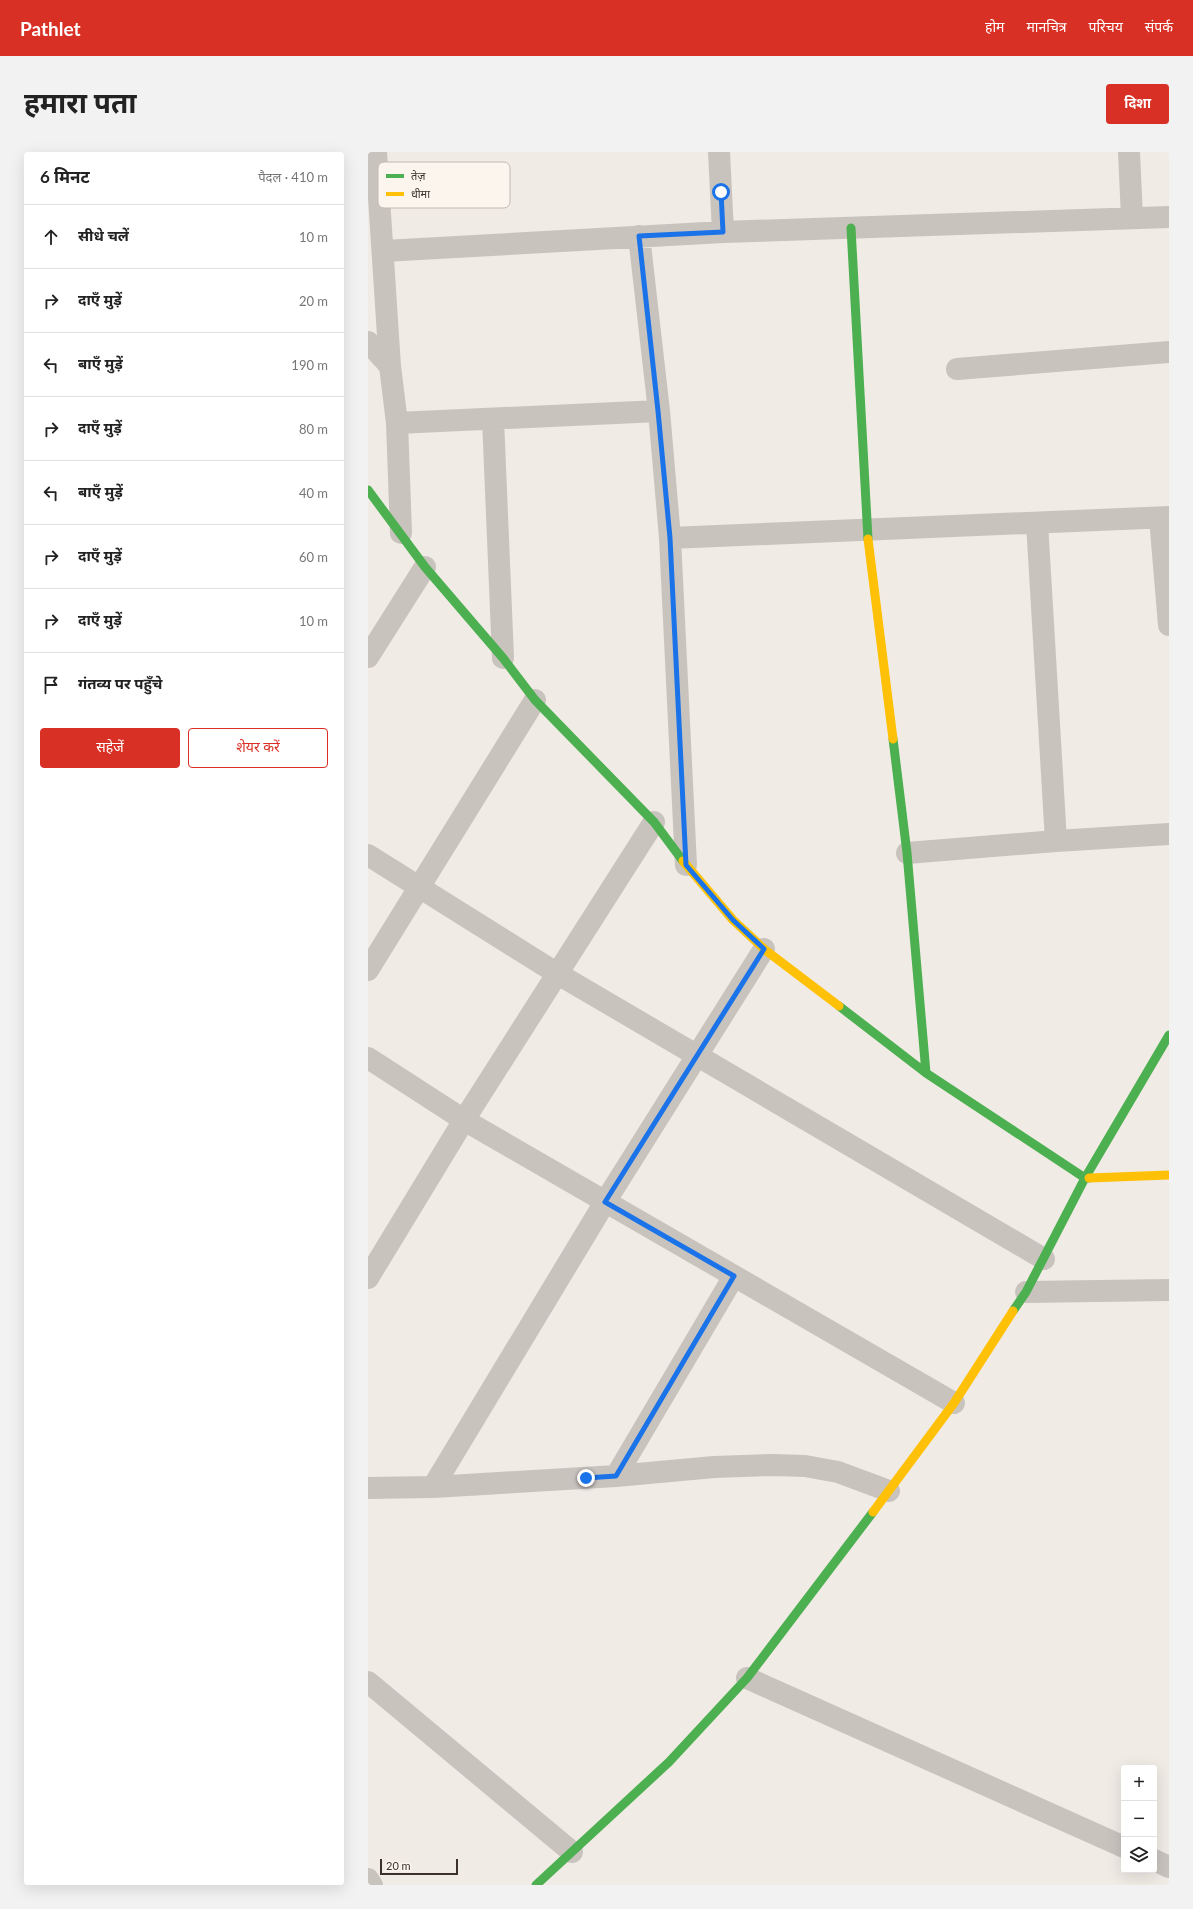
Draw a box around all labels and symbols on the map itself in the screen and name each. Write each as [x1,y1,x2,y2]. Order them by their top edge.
legend [378,162,510,208]
text: तेज़ [411,169,426,182]
route start [712,183,730,201]
text: धीमा [411,187,430,200]
route end [577,1469,595,1487]
scale bar [380,1857,458,1876]

